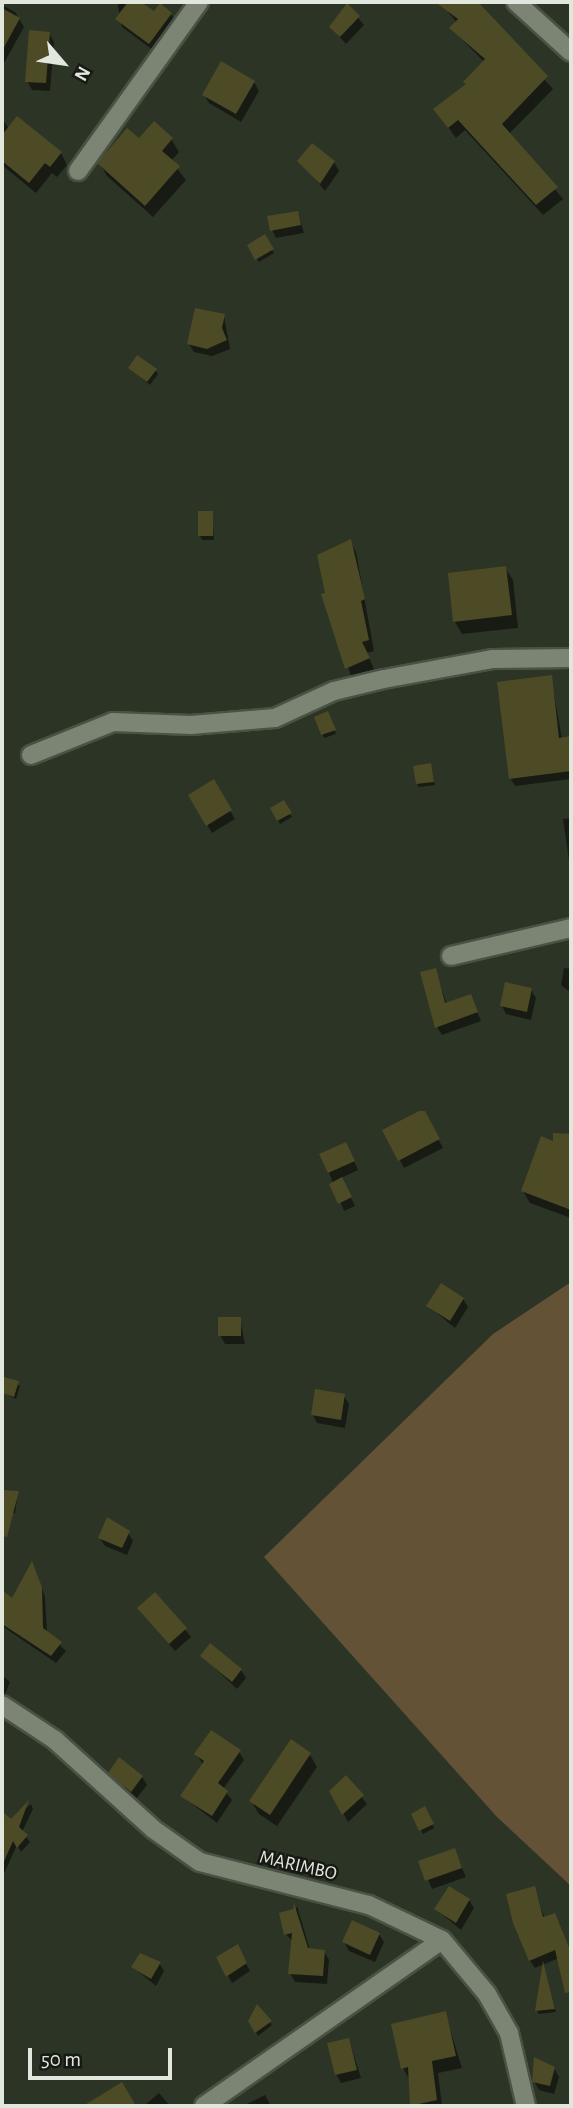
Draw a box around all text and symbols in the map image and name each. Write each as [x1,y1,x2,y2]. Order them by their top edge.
north arrow [28,28,98,98]
text: N [70,63,93,84]
street label: MARIMBO [257,1846,339,1886]
scale bar [32,2035,175,2078]
text: 50 m [41,2049,81,2070]

